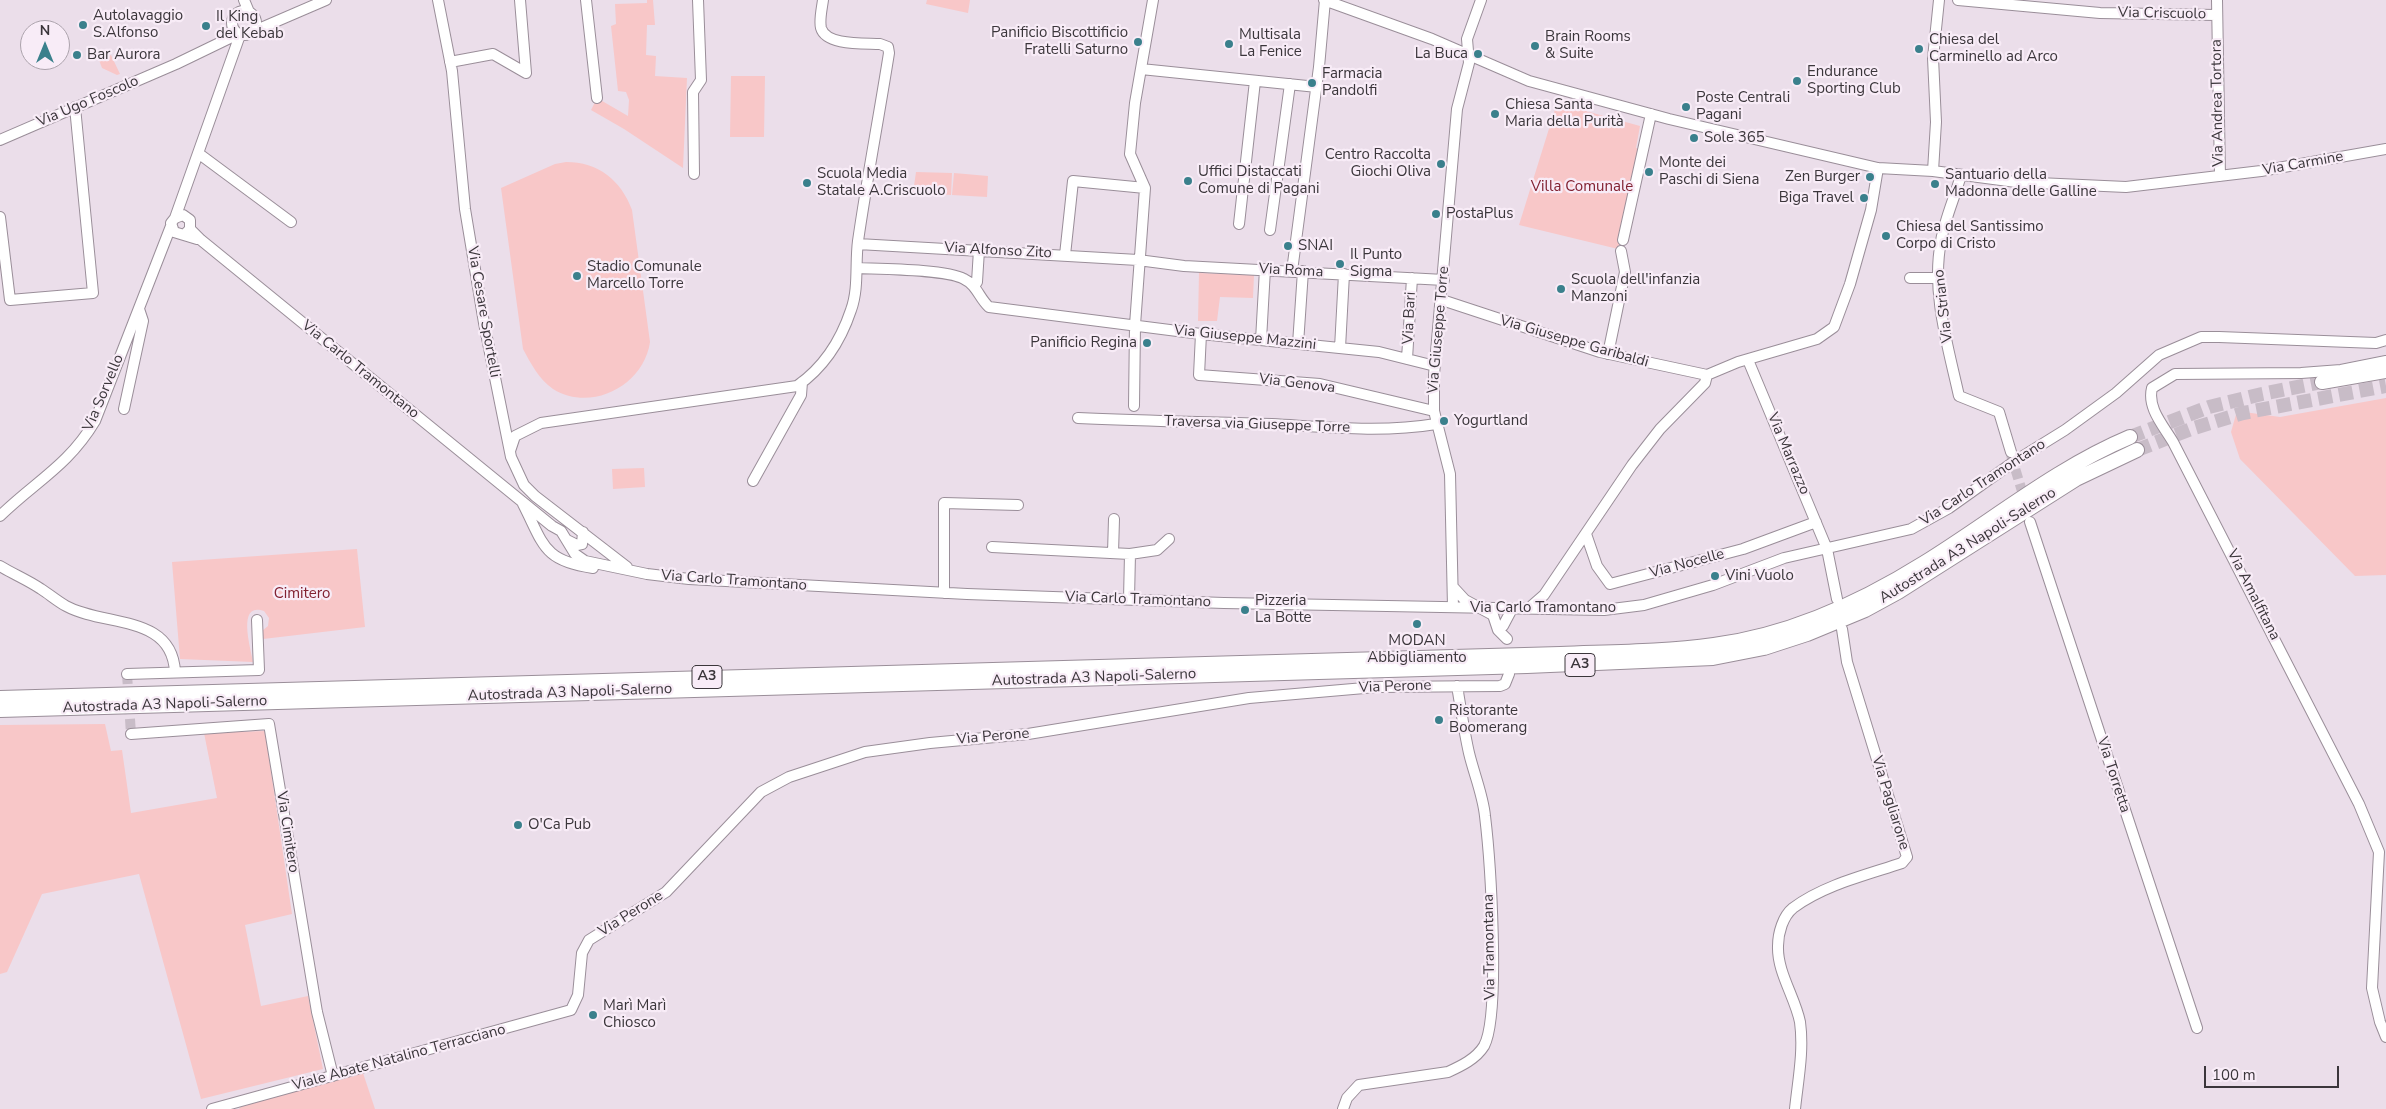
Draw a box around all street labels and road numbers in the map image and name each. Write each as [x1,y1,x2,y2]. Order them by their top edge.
street label: Via Criscuolo [2118,4,2206,24]
street label: Via Andrea Tortora [2208,39,2228,167]
street label: Via Ugo Foscolo [34,72,142,132]
street label: Via Carmine [2261,148,2345,180]
street label: Via Alfonso Zito [944,239,1052,263]
street label: Via Cesare Sportelli [463,245,503,379]
street label: Via Roma [1258,260,1324,282]
street label: Via Giuseppe Torre [1424,266,1454,394]
street label: Via Striano [1931,268,1957,344]
street label: Via Bari [1400,291,1420,345]
street label: Via Giuseppe Garibaldi [1498,312,1650,372]
street label: Via Carlo Tramontano [298,317,422,423]
street label: Via Giuseppe Mazzini [1173,322,1317,354]
street label: Via Sorvello [80,352,128,434]
street label: Via Genova [1258,370,1336,398]
street label: Via Marrazzo [1763,410,1813,498]
street label: Traversa via Giuseppe Torre [1164,413,1350,437]
street label: Via Carlo Tramontano [1917,436,2049,530]
street label: Autostrada A3 Napoli-Salerno [1876,484,2060,608]
street label: Via Nocelle [1648,545,1726,583]
street label: Via Amalfitana [2222,546,2284,644]
street label: Via Carlo Tramontano [660,567,808,595]
street label: Via Carlo Tramontano [1065,588,1211,612]
street label: Via Carlo Tramontano [1470,599,1616,617]
road number: A3 [1565,654,1595,676]
street label: Autostrada A3 Napoli-Salerno [991,665,1197,691]
road number: A3 [692,666,722,689]
street label: Via Perone [1358,677,1432,697]
street label: Autostrada A3 Napoli-Salerno [467,680,673,706]
street label: Autostrada A3 Napoli-Salerno [62,692,268,718]
street label: Via Perone [956,725,1030,749]
street label: Via Torretta [2092,735,2134,815]
street label: Via Pagliarone [1867,754,1913,852]
street label: Via Cimitero [272,790,302,874]
street label: Via Perone [595,887,667,941]
street label: Via Tramontana [1480,894,1500,1000]
street label: Viale Abate Natalino Terracciano [290,1021,508,1095]

